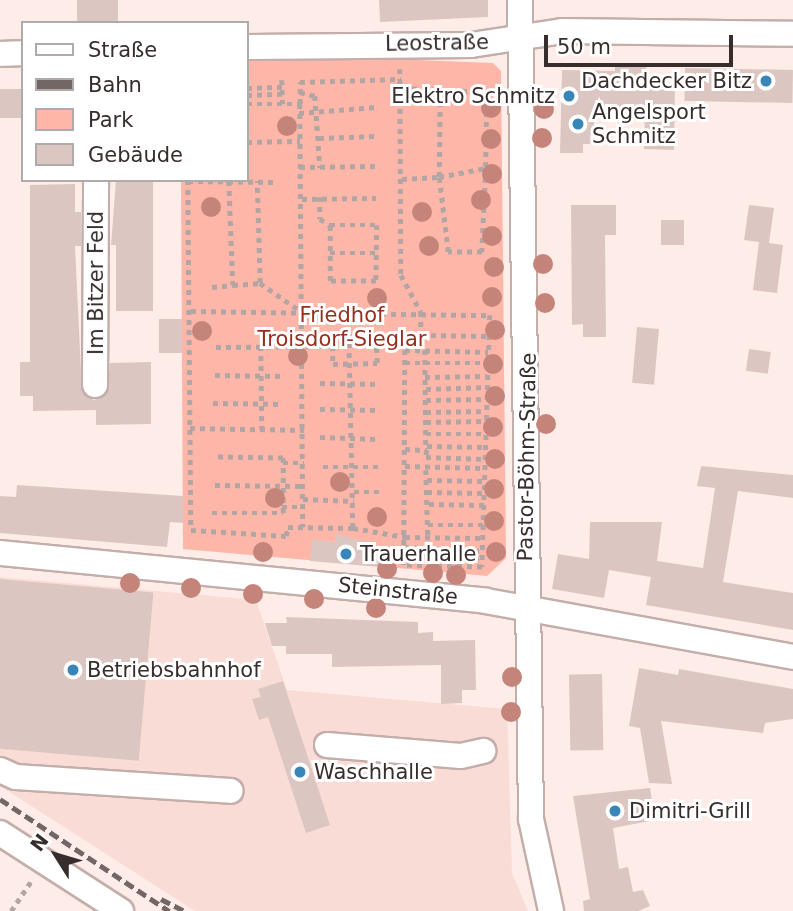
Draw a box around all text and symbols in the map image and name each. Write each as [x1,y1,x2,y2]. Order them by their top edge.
legend [21,21,248,182]
scale bar [548,21,737,65]
street label: Leostraße [385,29,489,57]
text: 50 m [557,35,611,59]
text: Straße [88,38,157,62]
place label: Dachdecker Bitz [581,68,752,94]
text: Bahn [88,73,142,97]
marker: Dachdecker Bitz [758,73,774,89]
place label: Elektro Schmitz [391,83,555,109]
marker: Elektro Schmitz [561,88,577,104]
place label: Angelsport Schmitz [592,99,706,149]
text: Park [88,108,133,132]
marker: Angelsport Schmitz [570,116,586,132]
text: Gebäude [88,143,183,167]
street label: Im Bitzer Feld [83,211,109,355]
park label: Friedhof Troisdorf-Sieglar [258,302,426,352]
street label: Pastor-Böhm-Straße [513,353,541,561]
place label: Trauerhalle [360,541,477,567]
marker: Trauerhalle [338,546,354,562]
street label: Steinstraße [337,572,459,610]
place label: Betriebsbahnhof [87,657,261,683]
marker: Betriebsbahnhof [65,662,81,678]
place label: Waschhalle [314,759,433,785]
marker: Waschhalle [292,764,308,780]
place label: Dimitri-Grill [629,798,751,824]
marker: Dimitri-Grill [607,803,623,819]
north arrow [21,820,91,890]
text: N [26,829,53,855]

